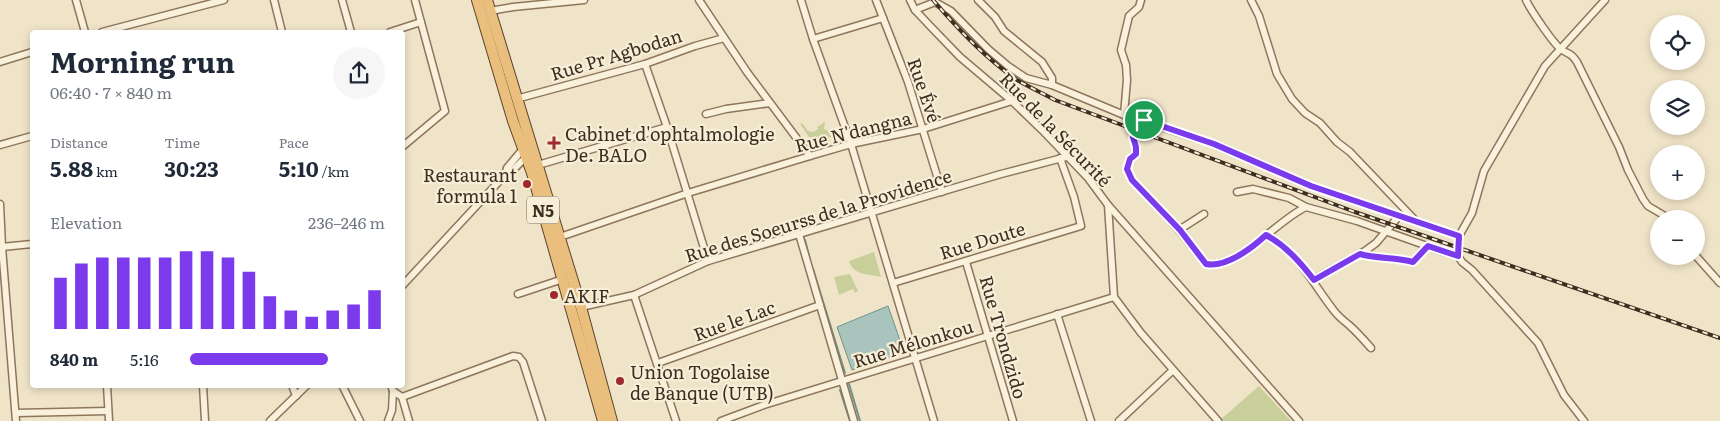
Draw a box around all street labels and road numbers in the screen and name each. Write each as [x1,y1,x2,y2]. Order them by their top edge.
street label: Rue Pr Agbodan [547,21,685,87]
street label: Rue Évé [901,54,949,126]
street label: Rue de la Sécurité [994,65,1118,193]
street label: Rue N'dangna [792,103,914,159]
street label: Rue des Soeurss de la Providence [681,161,955,269]
road number: N5 [527,196,559,224]
street label: Rue Doute [936,214,1028,266]
street label: Rue Trondzido [974,272,1034,402]
street label: Rue le Lac [689,293,779,347]
street label: Rue Mélonkou [850,312,976,374]

